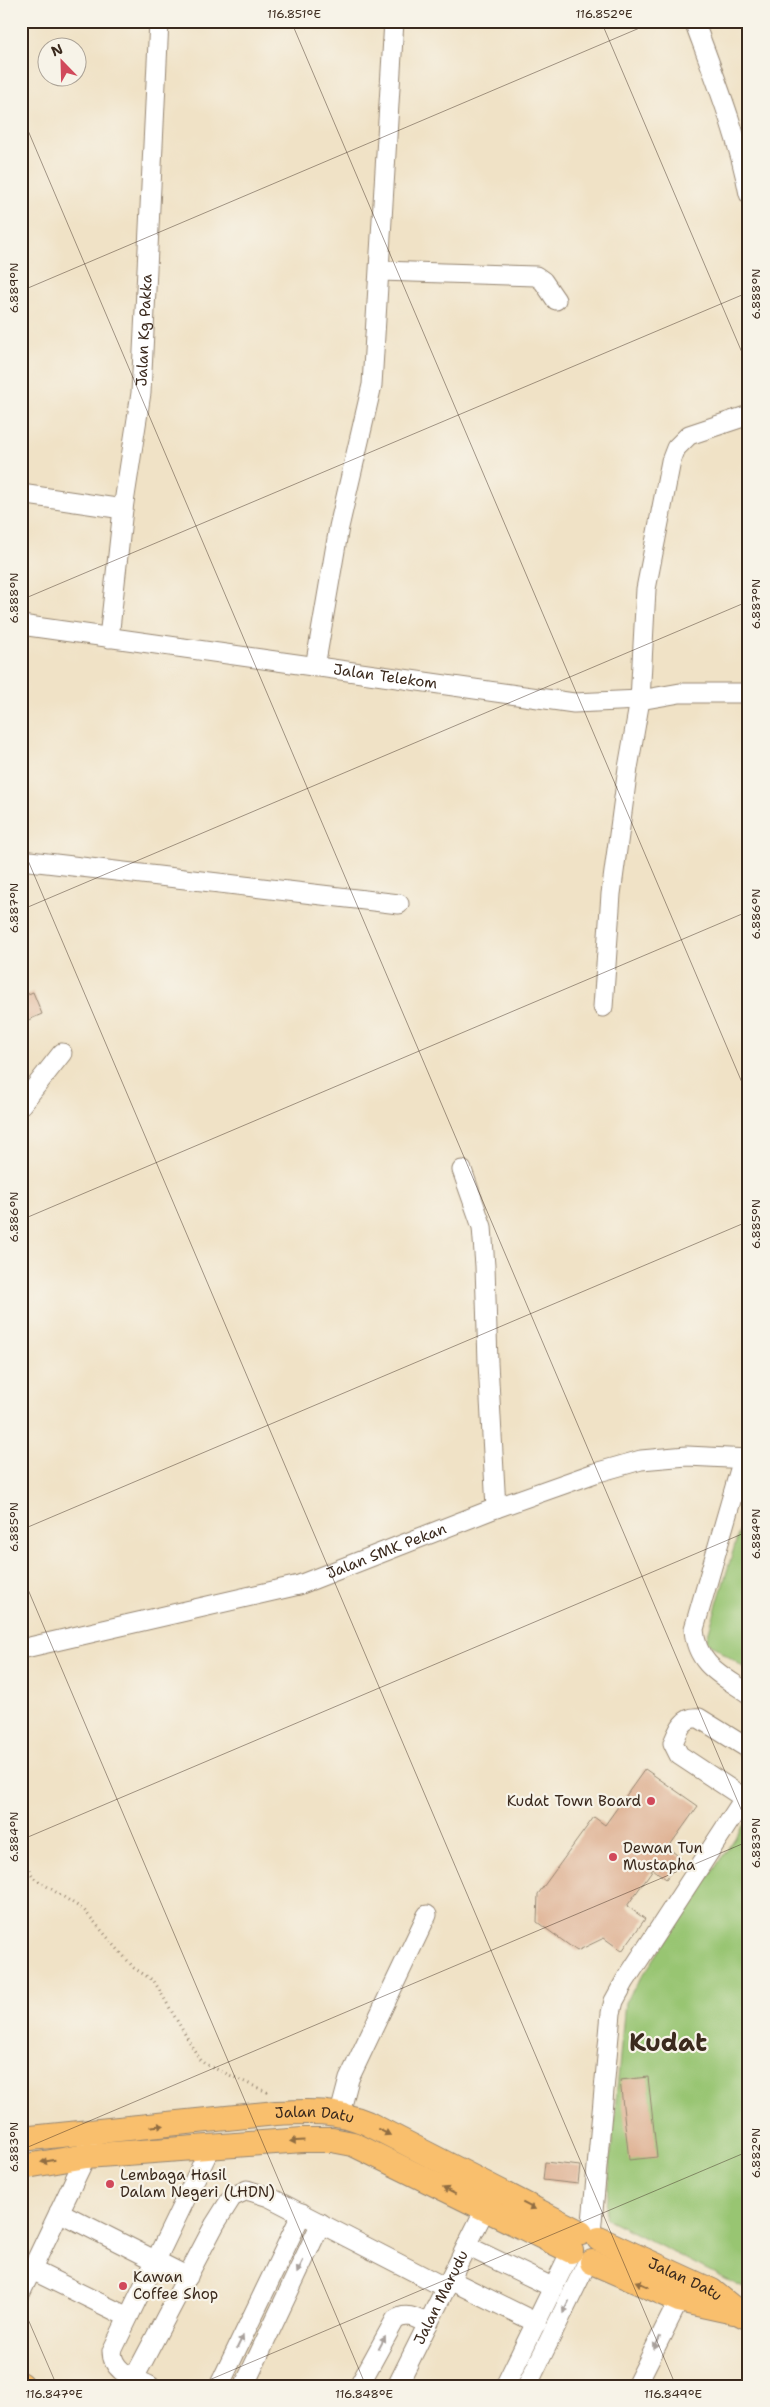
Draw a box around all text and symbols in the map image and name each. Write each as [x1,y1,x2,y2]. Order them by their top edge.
text: 116.851°E [267,6,321,22]
text: 116.852°E [575,6,633,22]
north arrow [38,38,88,88]
text: N [48,40,66,60]
text: 6.889°N [6,263,22,313]
text: 6.888°N [748,269,764,319]
street label: Jalan Kg Pakka [131,273,157,387]
text: 6.888°N [6,573,22,623]
text: 6.887°N [748,579,764,629]
street label: Jalan Telekom [332,659,439,694]
text: 6.887°N [6,883,22,933]
text: 6.886°N [748,889,764,939]
text: 6.886°N [6,1192,22,1242]
text: 6.885°N [748,1199,764,1249]
text: 6.885°N [6,1502,22,1552]
text: 6.884°N [748,1509,764,1559]
street label: Jalan SMK Pekan [323,1518,449,1583]
place label: Kudat Town Board [507,1791,641,1811]
marker: Kudat Town Board [645,1795,657,1807]
text: 6.884°N [6,1812,22,1862]
text: 6.883°N [748,1818,764,1868]
place label: Dewan Tun Mustapha [623,1838,703,1875]
marker: Dewan Tun Mustapha [607,1851,619,1863]
district label: Kudat [629,2025,707,2059]
street label: Jalan Datu [274,2102,357,2128]
text: 6.883°N [6,2122,22,2172]
one-way arrow [149,2122,165,2130]
one-way arrow [377,2128,392,2136]
text: 6.882°N [748,2128,764,2178]
one-way arrow [289,2137,305,2145]
one-way arrow [40,2158,56,2166]
place label: Lembaga Hasil Dalam Negeri (LHDN) [120,2165,275,2202]
marker: Lembaga Hasil Dalam Negeri (LHDN) [104,2178,116,2190]
one-way arrow [441,2187,456,2196]
one-way arrow [522,2202,536,2210]
street label: Jalan Marudu [409,2247,473,2348]
street label: Jalan Datu [645,2253,727,2305]
one-way arrow [296,2260,304,2274]
place label: Kawan Coffee Shop [133,2267,218,2304]
marker: Kawan Coffee Shop [117,2280,129,2292]
one-way arrow [635,2280,649,2288]
one-way arrow [561,2300,569,2314]
one-way arrow [236,2335,244,2349]
one-way arrow [378,2335,386,2350]
one-way arrow [653,2336,661,2350]
text: 116.847°E [25,2386,83,2402]
text: 116.848°E [335,2386,393,2402]
text: 116.849°E [644,2386,702,2402]

